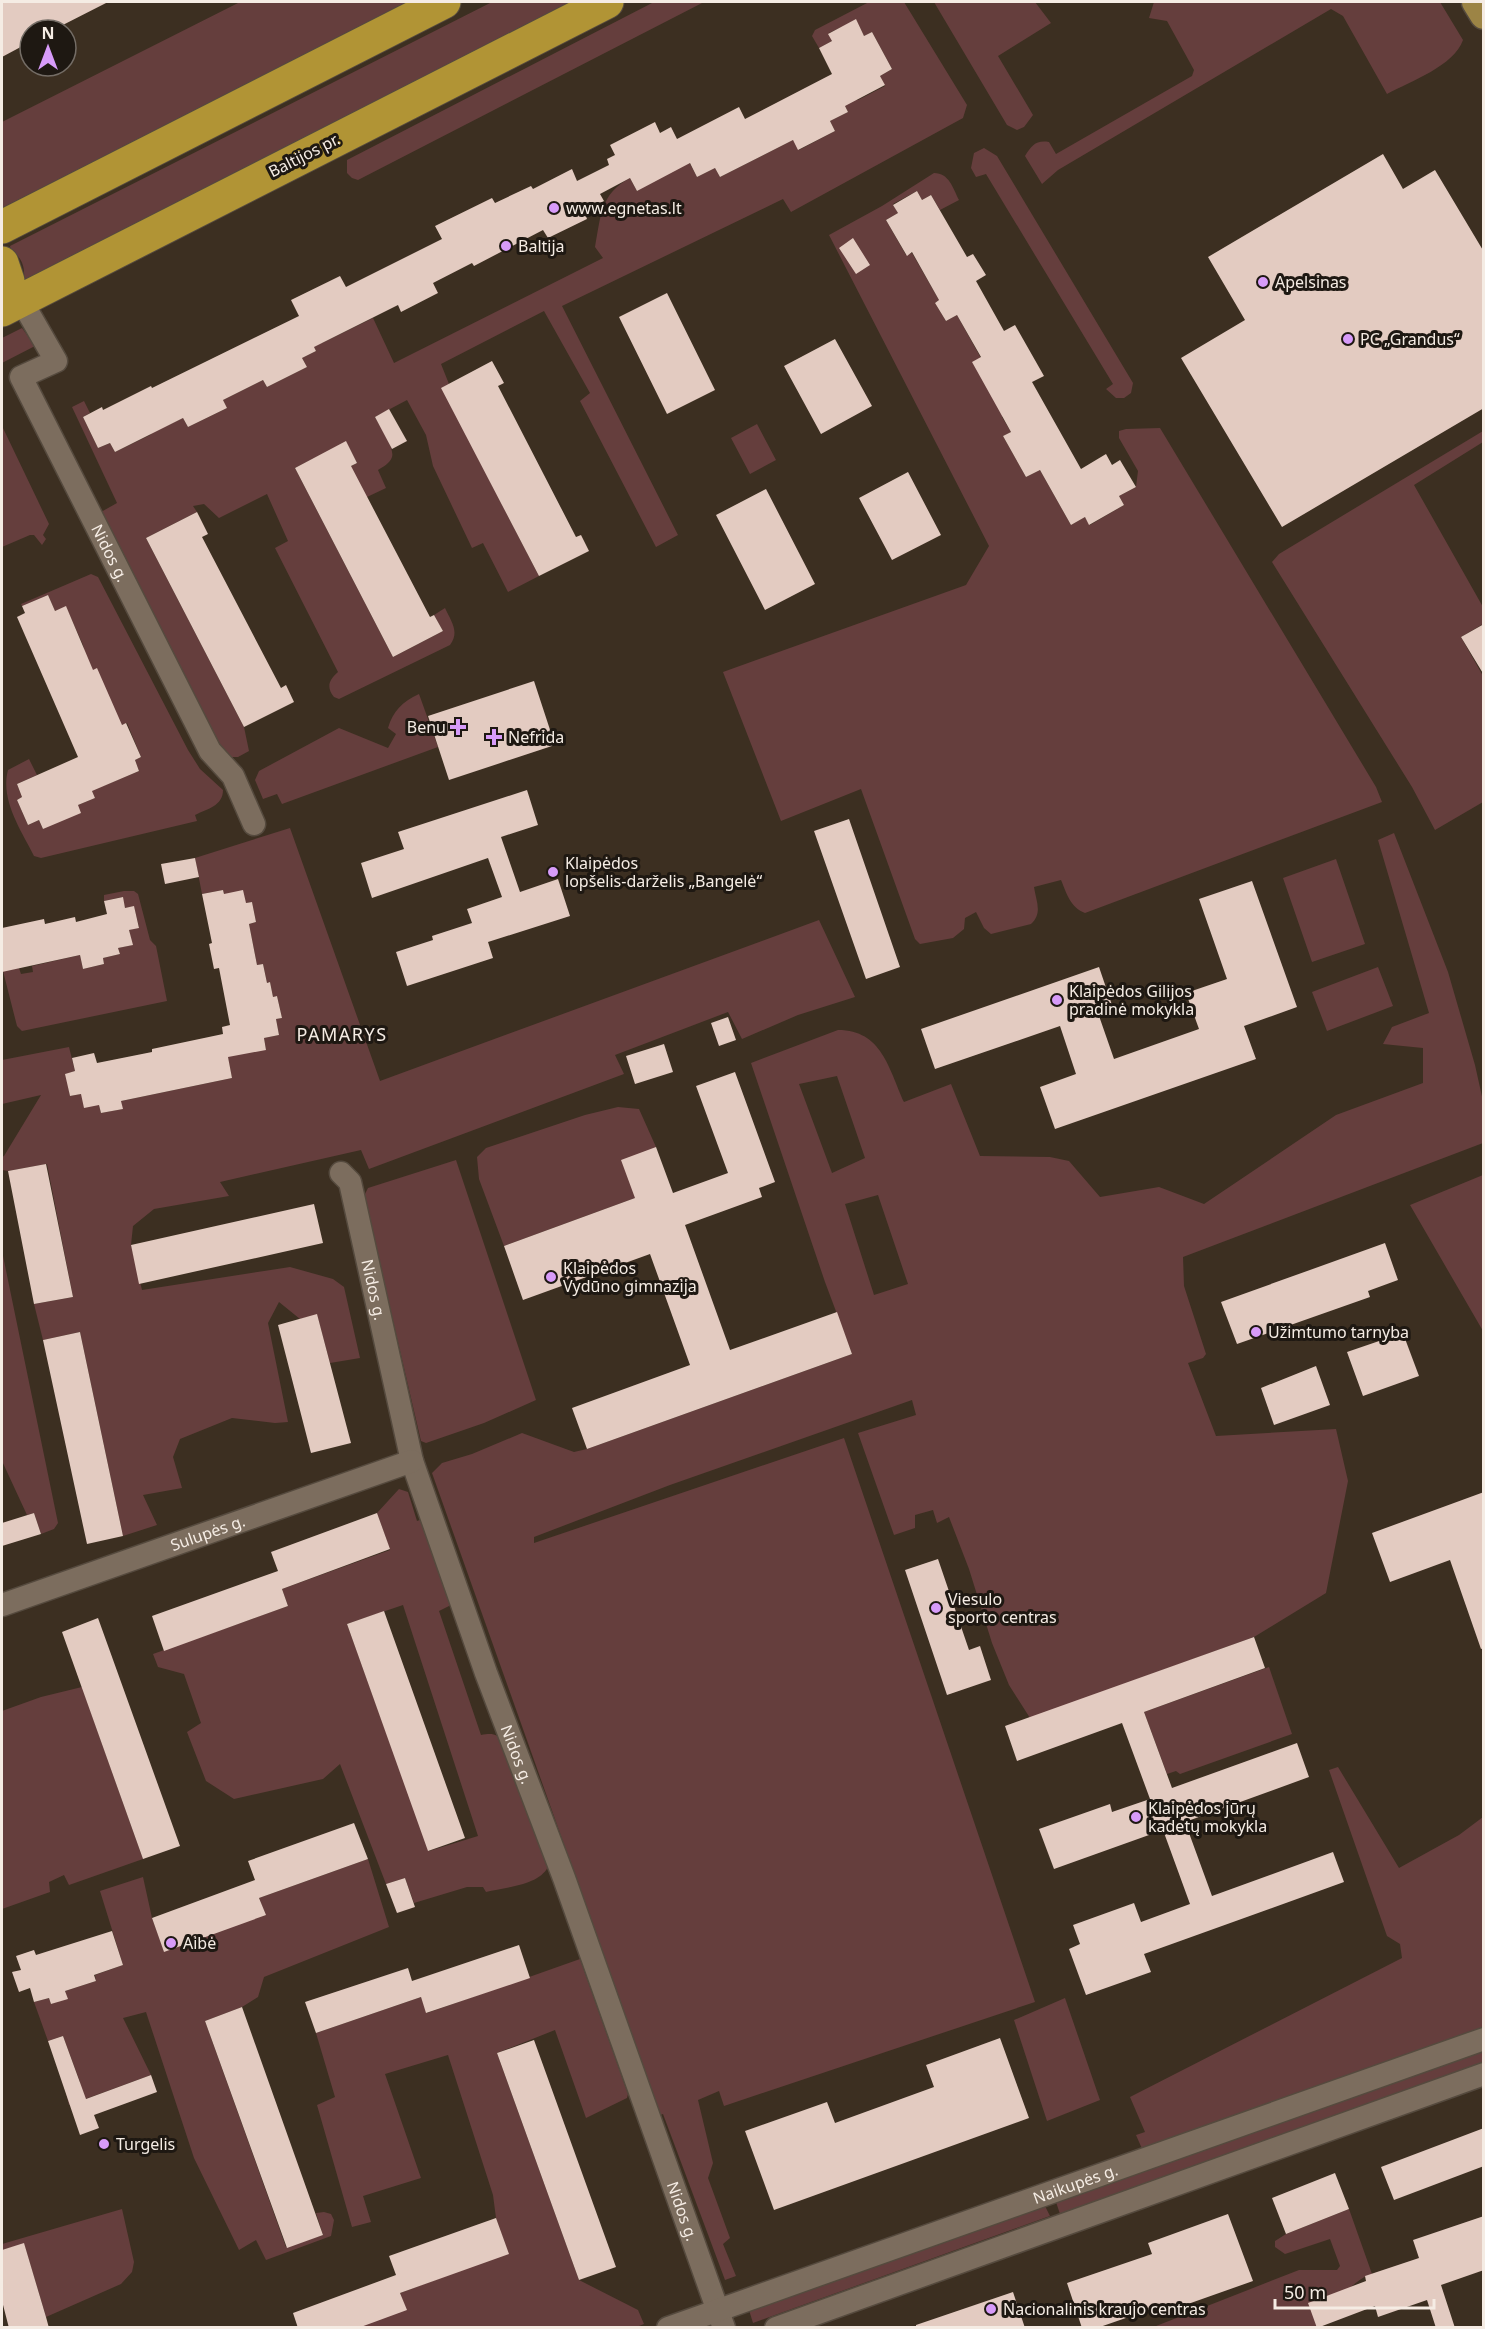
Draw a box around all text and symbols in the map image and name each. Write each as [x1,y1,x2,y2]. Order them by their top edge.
north arrow [18,18,78,78]
text: N [41,22,55,44]
street label: Baltijos pr. [265,128,343,182]
place label: www.egnetas.lt [566,197,682,219]
marker: www.egnetas.lt [547,201,561,215]
place label: Baltija [518,235,565,257]
marker: Baltija [499,239,513,253]
place label: Apelsinas [1275,271,1347,293]
marker: Apelsinas [1256,275,1270,289]
place label: PC „Grandus“ [1360,328,1460,350]
marker: PC „Grandus“ [1341,332,1355,346]
street label: Nidos g. [86,520,134,586]
place label: Benu [407,716,446,738]
marker: Benu [451,720,465,734]
place label: Nefrida [508,726,564,748]
marker: Nefrida [485,728,503,746]
place label: Klaipėdos lopšelis-darželis „Bangelė“ [565,852,762,892]
marker: Klaipėdos lopšelis-darželis „Bangelė“ [546,865,560,879]
place label: Klaipėdos Gilijos pradinė mokykla [1069,980,1194,1020]
marker: Klaipėdos Gilijos pradinė mokykla [1050,993,1064,1007]
district label: PAMARYS [296,1022,388,1046]
street label: Nidos g. [356,1257,391,1322]
place label: Klaipėdos Vydūno gimnazija [563,1257,697,1297]
marker: Klaipėdos Vydūno gimnazija [544,1270,558,1284]
place label: Užimtumo tarnyba [1268,1321,1409,1343]
marker: Užimtumo tarnyba [1249,1325,1263,1339]
street label: Sulupės g. [167,1510,248,1556]
place label: Viesulo sporto centras [948,1588,1057,1628]
marker: Viesulo sporto centras [929,1601,943,1615]
street label: Nidos g. [496,1721,538,1787]
place label: Klaipėdos jūrų kadetų mokykla [1148,1797,1267,1837]
marker: Klaipėdos jūrų kadetų mokykla [1129,1810,1143,1824]
place label: Aibė [183,1932,216,1954]
marker: Aibė [164,1936,178,1950]
place label: Turgelis [116,2133,175,2155]
marker: Turgelis [97,2137,111,2151]
street label: Naikupės g. [1030,2159,1121,2209]
street label: Nidos g. [662,2178,703,2244]
scale bar [1275,2272,1434,2310]
text: 50 m [1284,2280,1326,2304]
place label: Nacionalinis kraujo centras [1003,2298,1206,2320]
marker: Nacionalinis kraujo centras [984,2302,998,2316]

